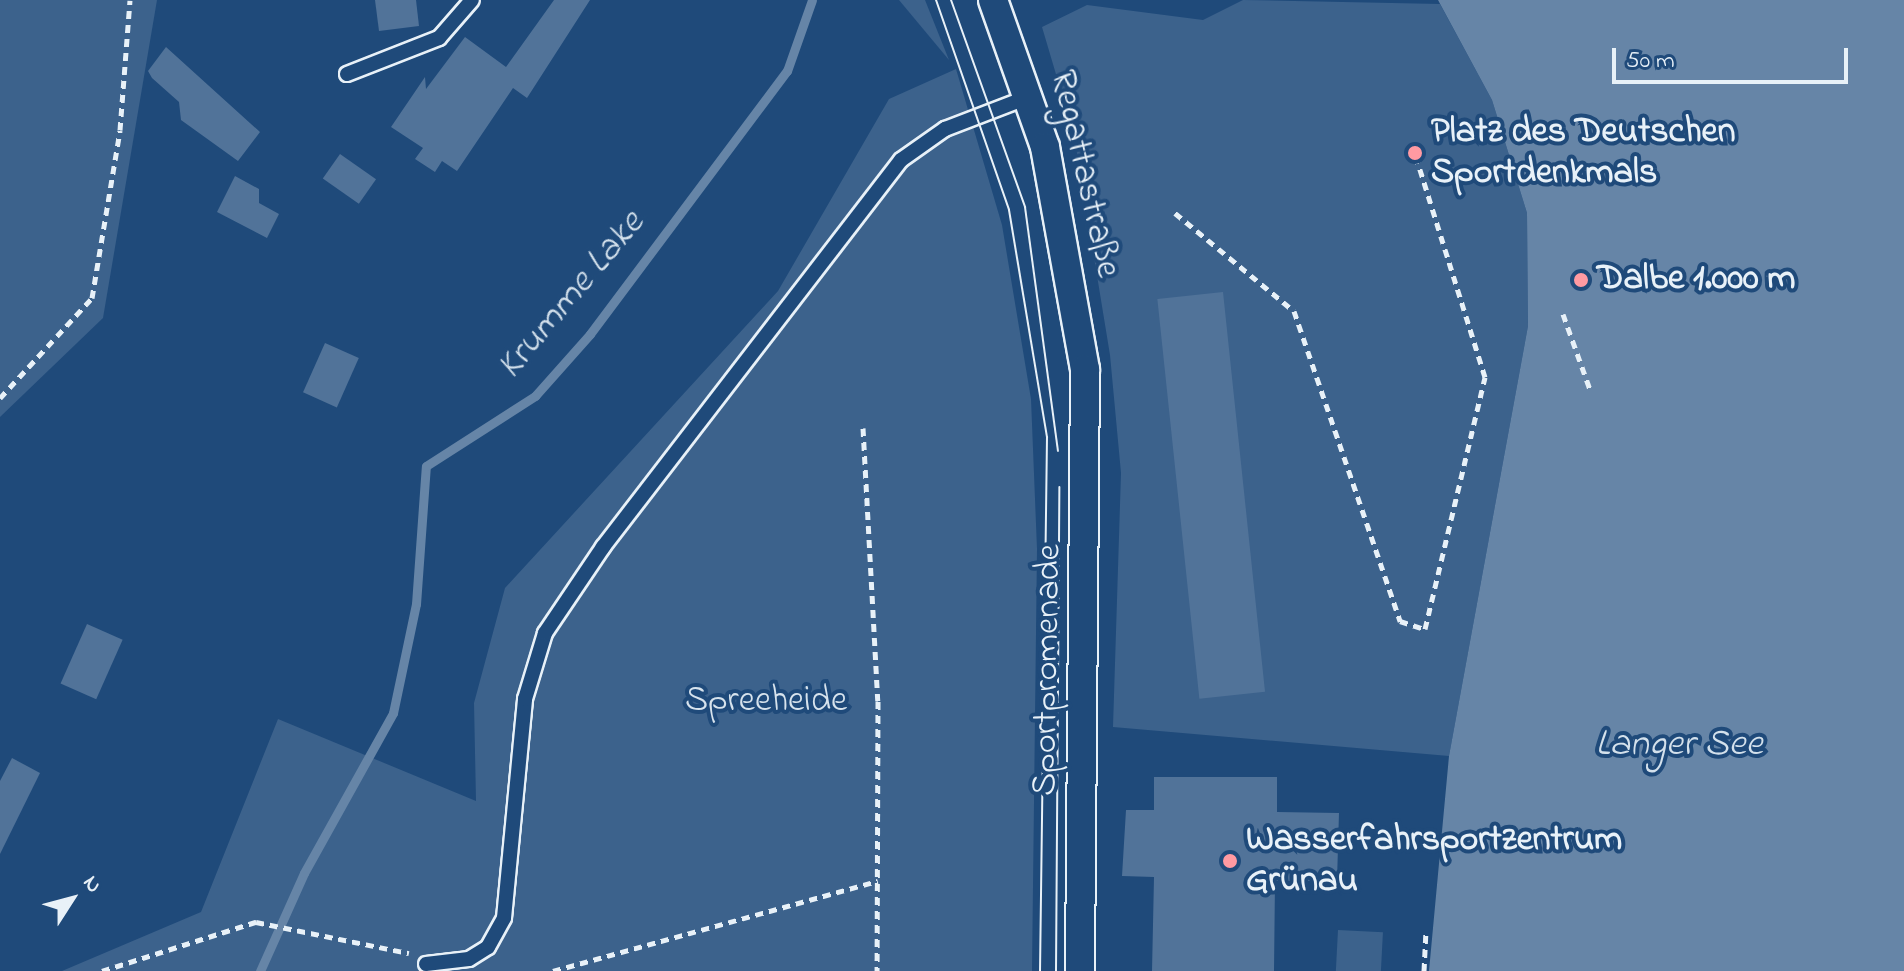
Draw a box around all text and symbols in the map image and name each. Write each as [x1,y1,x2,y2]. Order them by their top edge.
scale bar [1616,32,1852,82]
text: 50 m [1626,44,1675,79]
street label: Regattastraße [1039,66,1129,282]
place label: Platz des Deutschen Sportdenkmals [1431,110,1735,195]
marker: Platz des Deutschen Sportdenkmals [1406,144,1424,162]
water label: Krumme Lake [488,203,656,389]
place label: Dalbe 1.000 m [1597,258,1795,302]
marker: Dalbe 1.000 m [1572,271,1590,289]
street label: Sportpromenade [1024,544,1072,796]
park label: Spreeheide [685,680,847,724]
water label: Langer See [1595,723,1763,769]
place label: Wasserfahrsportzentrum Grünau [1246,818,1622,903]
marker: Wasserfahrsportzentrum Grünau [1221,852,1239,870]
north arrow [32,859,112,939]
text: N [74,869,109,900]

